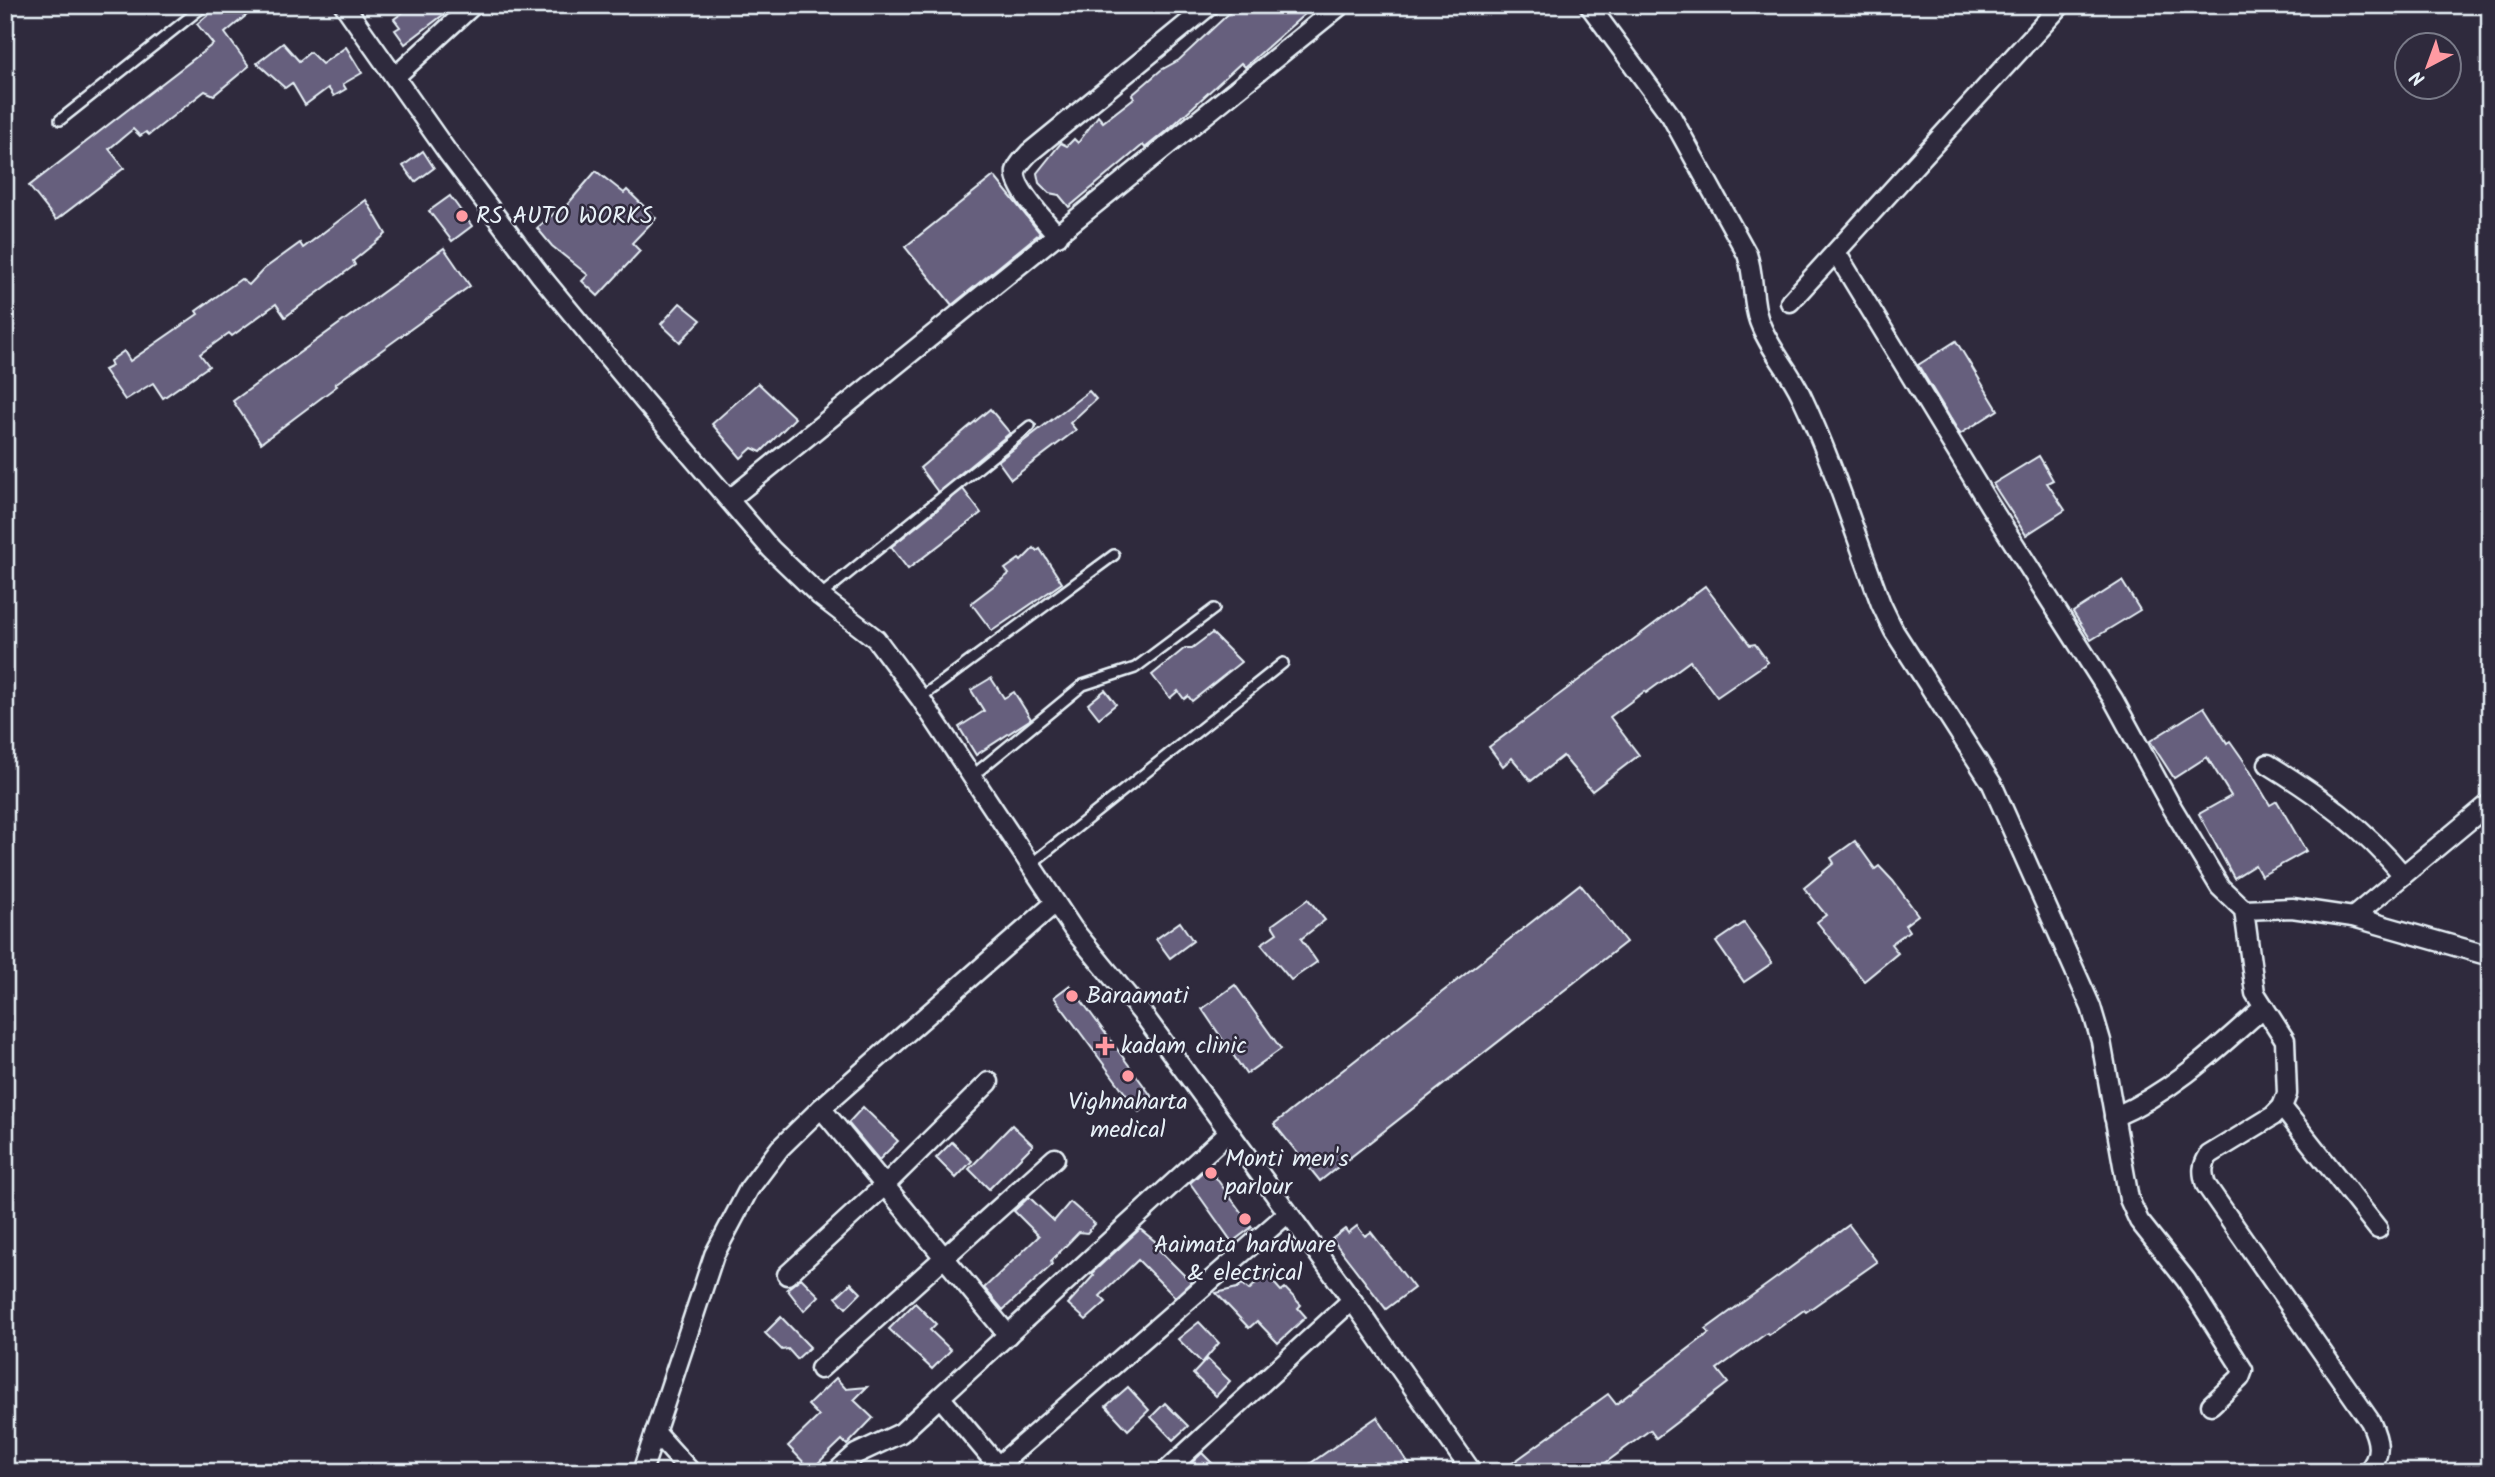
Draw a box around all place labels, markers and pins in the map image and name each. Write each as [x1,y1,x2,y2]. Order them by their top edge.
place label: RS AUTO WORKS [476,197,653,236]
marker: RS AUTO WORKS [454,208,470,224]
place label: Baraamati [1086,977,1190,1016]
marker: Baraamati [1064,988,1080,1004]
place label: kadam clinic [1121,1027,1247,1066]
marker: kadam clinic [1095,1036,1115,1056]
marker: Vighnaharta medical [1120,1068,1136,1084]
place label: Vighnaharta medical [1068,1083,1188,1150]
place label: Monti men's parlour [1224,1140,1349,1207]
marker: Monti men's parlour [1203,1165,1219,1181]
marker: Aaimata hardware & electrical [1237,1211,1253,1227]
place label: Aaimata hardware & electrical [1154,1226,1336,1293]

